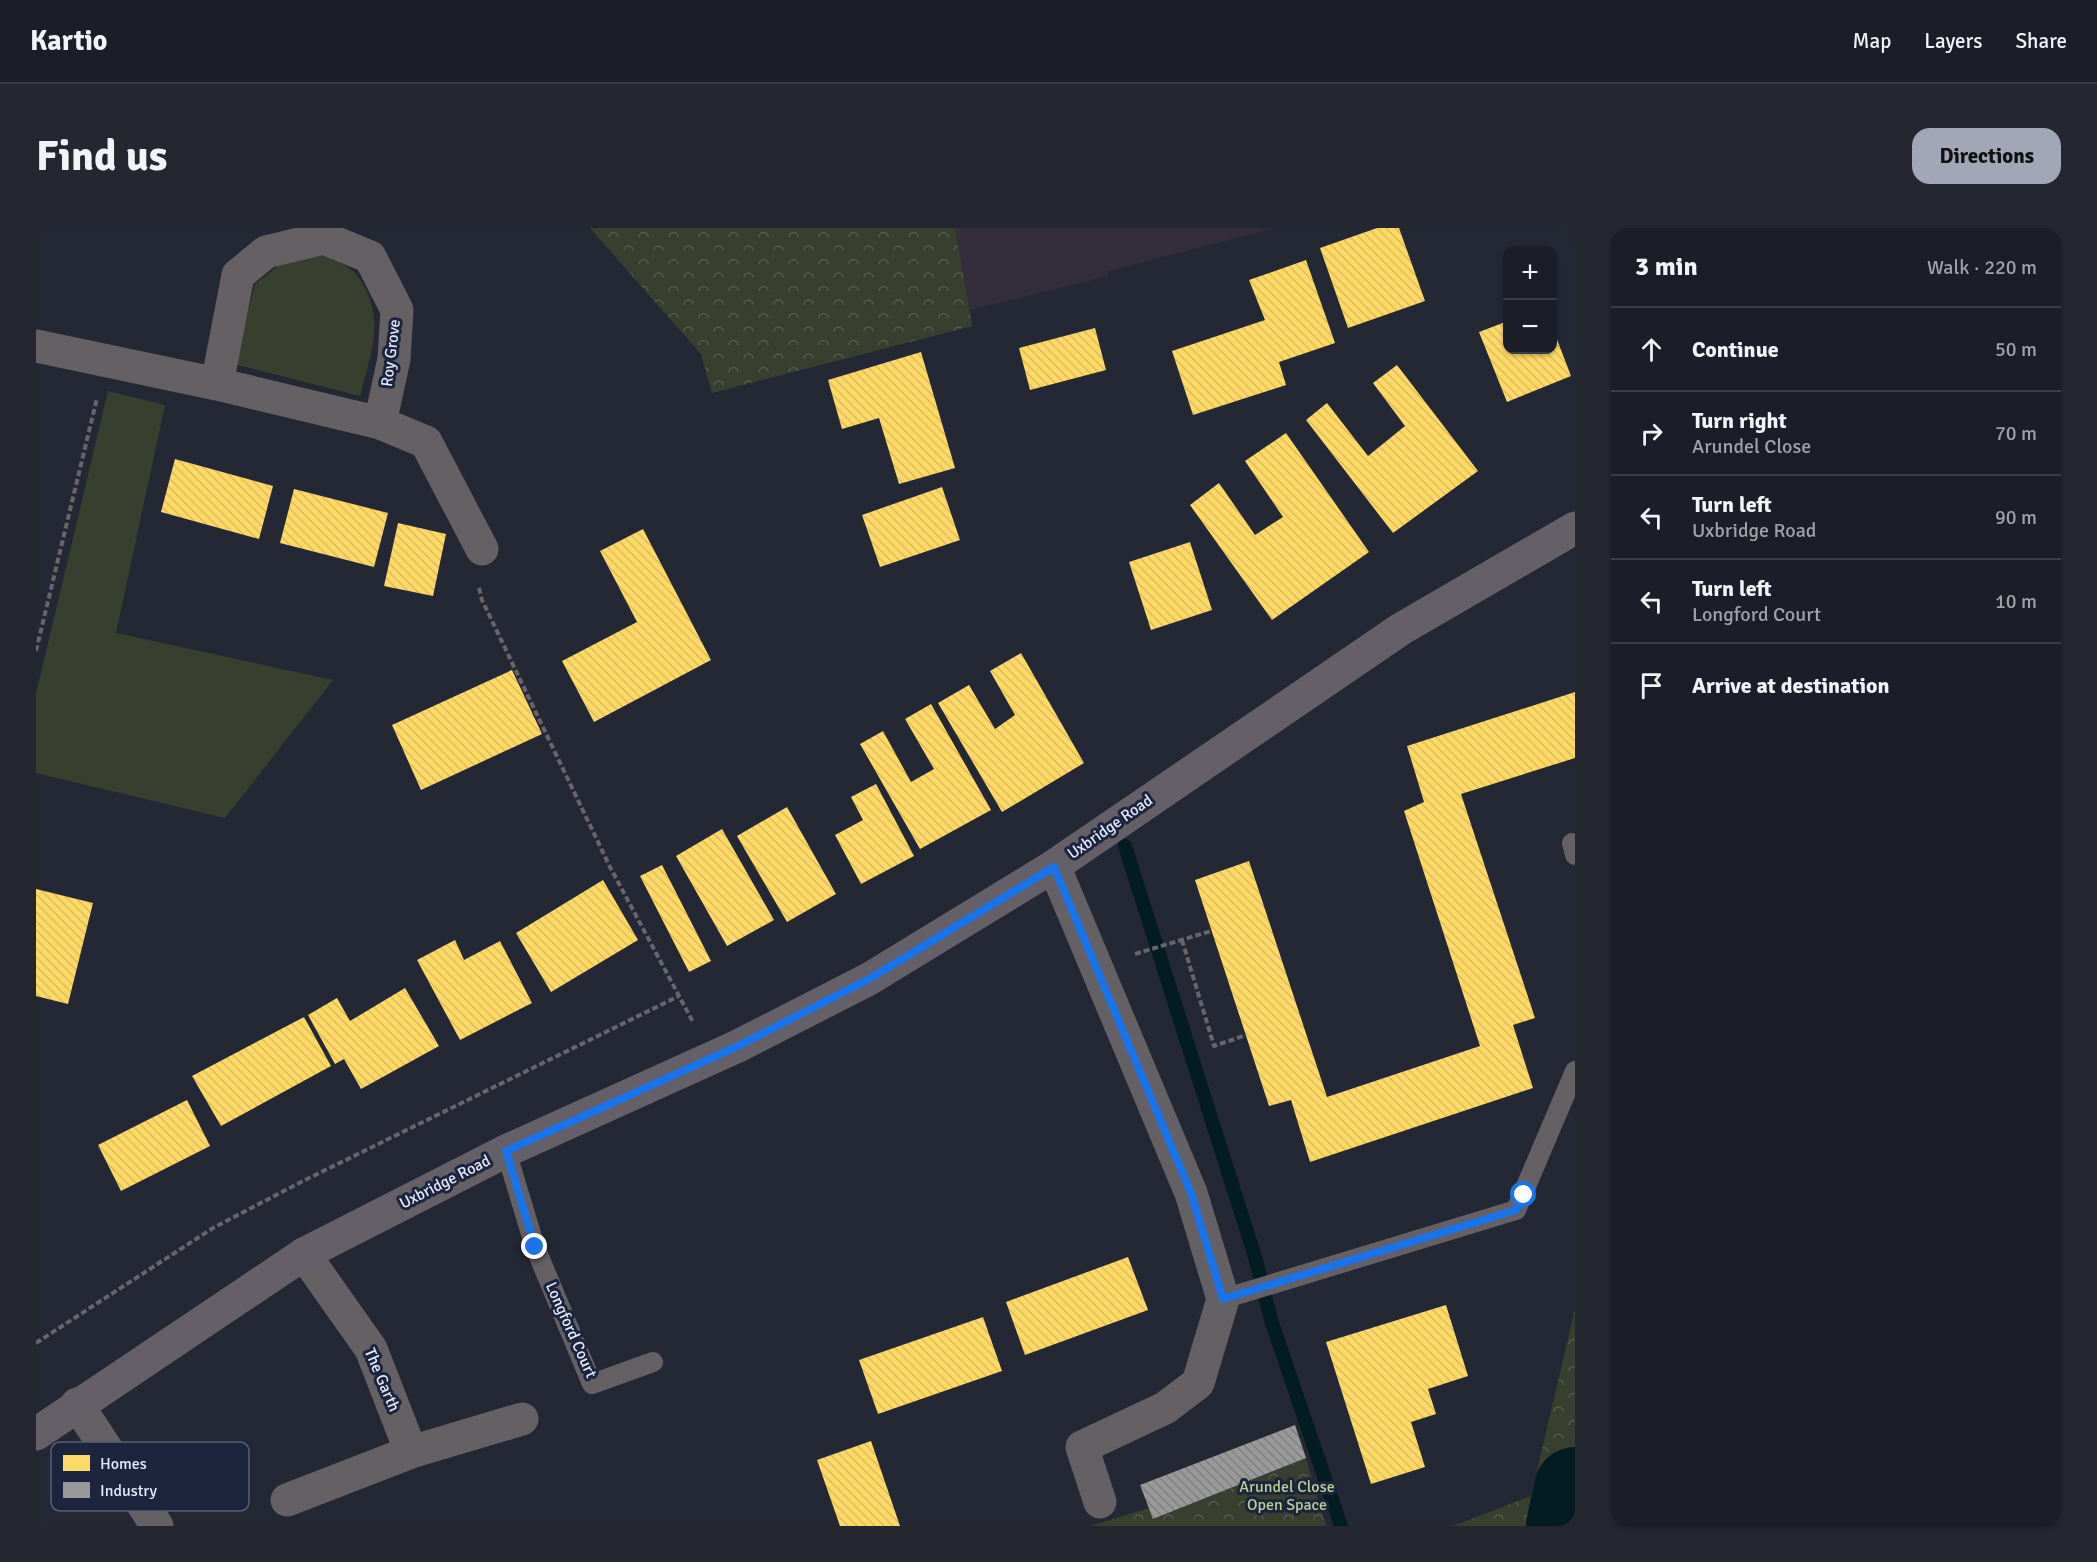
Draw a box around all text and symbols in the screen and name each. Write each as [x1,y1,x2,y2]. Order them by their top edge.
text: Kartio [30,24,107,58]
text: Map [1853,28,1891,54]
text: Layers [1924,28,1982,54]
text: Share [2015,28,2067,54]
button: Directions [1912,128,2061,184]
text: Find us [36,131,167,182]
map controls [1503,246,1557,354]
button: + [1503,246,1557,300]
text: 3 min [1635,251,1698,283]
text: Walk · 220 m [1927,255,2037,280]
button: − [1503,300,1557,354]
street label: Roy Grove [377,318,405,388]
icon: ahead [1635,333,1668,366]
text: Continue [1692,336,1779,363]
text: 50 m [1995,337,2037,362]
text: Turn right [1692,407,1787,434]
icon: right [1635,417,1668,450]
text: 70 m [1995,421,2037,446]
text: Arundel Close [1692,434,1811,459]
text: Turn left [1692,491,1772,518]
icon: left [1635,501,1668,534]
text: 90 m [1995,505,2037,530]
text: Uxbridge Road [1692,518,1816,543]
text: Turn left [1692,575,1772,602]
icon: left [1635,585,1668,618]
text: 10 m [1995,589,2037,614]
text: Longford Court [1692,602,1821,627]
icon: arrive [1635,669,1668,702]
text: Arrive at destination [1692,672,1889,699]
street label: Uxbridge Road [1064,790,1156,864]
street label: Uxbridge Road [396,1151,494,1213]
route start [1510,1181,1536,1207]
route end [521,1233,547,1259]
street label: Longford Court [541,1279,601,1382]
street label: The Garth [360,1345,404,1415]
legend [51,1442,249,1511]
text: Homes [100,1454,147,1474]
park label: Arundel Close Open Space [1239,1477,1335,1515]
text: Industry [100,1481,158,1501]

